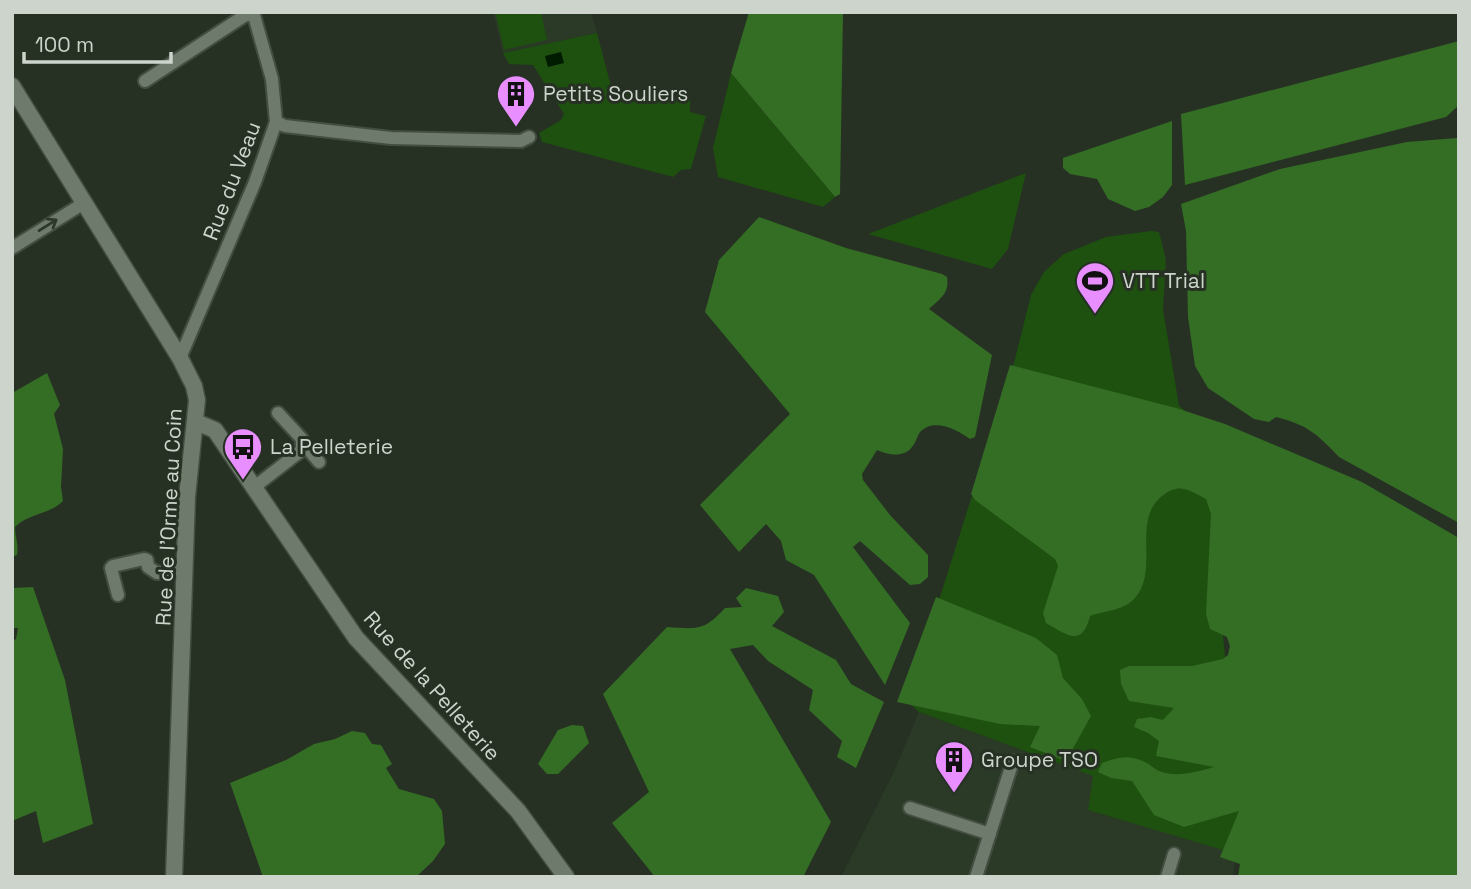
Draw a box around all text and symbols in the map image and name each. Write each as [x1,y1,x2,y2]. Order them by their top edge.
scale bar [24,21,172,65]
text: 100 m [35,31,94,58]
building icon: Petits Souliers [495,73,537,128]
place label: Petits Souliers [543,80,688,107]
street label: Rue du Veau [197,118,266,244]
one-way arrow [37,218,57,232]
sports icon: VTT Trial [1074,260,1116,315]
place label: VTT Trial [1122,267,1205,294]
street label: Rue de l'Orme au Coin [149,407,188,626]
bus stop icon: La Pelleterie [222,426,264,481]
place label: La Pelleterie [270,433,393,460]
street label: Rue de la Pelleterie [358,605,507,766]
building icon: Groupe TSO [933,739,975,794]
place label: Groupe TSO [981,746,1098,773]

